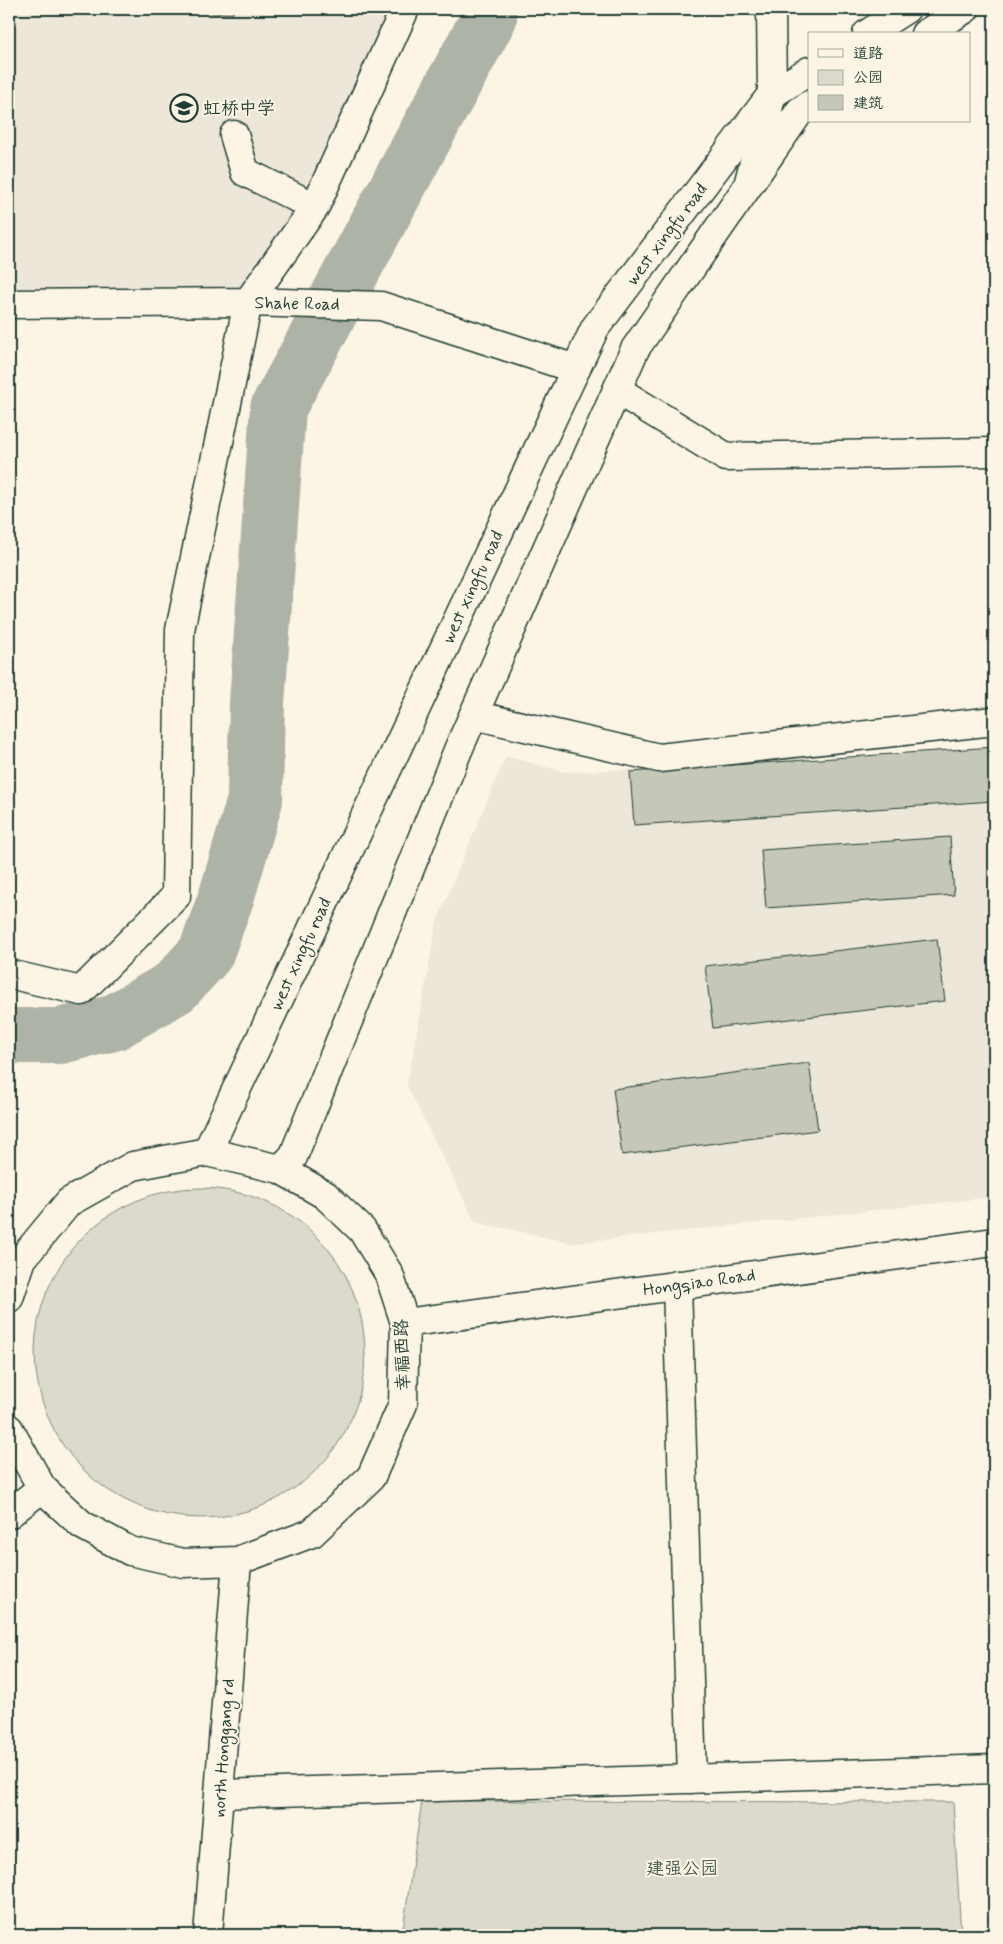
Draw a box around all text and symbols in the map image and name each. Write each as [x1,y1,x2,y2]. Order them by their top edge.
legend [808,32,970,122]
text: 道路 [853,44,883,64]
text: 公园 [853,68,883,88]
school or university icon: 虹桥中学 [169,93,199,123]
text: 建筑 [853,94,883,114]
place label: 虹桥中学 [203,97,275,121]
street label: west xingfu road [620,178,714,291]
street label: Shahe Road [254,291,340,317]
street label: west xingfu road [436,527,511,648]
street label: west xingfu road [264,894,339,1015]
street label: Hongqiao Road [641,1263,757,1304]
street label: 幸福西路 [390,1319,416,1391]
street label: north Honggang rd [207,1678,242,1818]
park label: 建强公园 [646,1857,718,1881]

